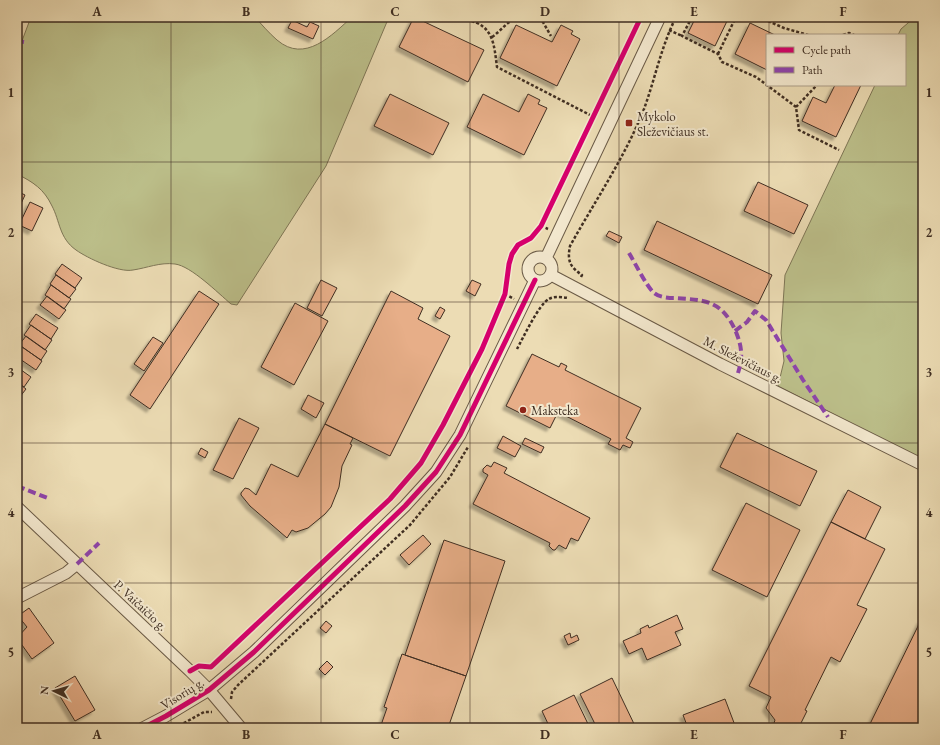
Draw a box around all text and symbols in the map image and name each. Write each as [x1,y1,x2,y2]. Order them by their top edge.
text: A [91,3,102,20]
text: B [242,3,250,20]
text: C [390,3,400,20]
text: D [540,3,550,20]
text: E [690,3,698,20]
text: F [839,3,847,20]
legend [766,34,906,86]
text: Cycle path [802,42,851,58]
text: Path [802,62,823,78]
text: 1 [8,84,15,101]
text: 1 [926,84,933,101]
place label: Mykolo Sleževičiaus st. [637,108,709,140]
marker: Mykolo Sleževičiaus st. [624,118,634,128]
text: 2 [8,224,15,241]
text: 2 [926,224,933,241]
street label: M. Sleževičiaus g. [700,332,785,387]
text: 3 [8,364,15,381]
text: 3 [926,364,933,381]
place label: Maksteka [531,402,579,419]
marker: Maksteka [518,405,528,415]
text: 4 [8,504,15,521]
text: 4 [926,504,933,521]
street label: P. Vaičaičio g. [110,576,171,635]
text: 5 [8,644,14,661]
text: 5 [926,644,932,661]
north arrow [34,671,74,711]
street label: Visorių g. [157,674,207,713]
text: N [37,685,51,695]
text: A [91,726,102,743]
text: B [242,726,250,743]
text: C [390,726,400,743]
text: D [540,726,550,743]
text: E [690,726,698,743]
text: F [839,726,847,743]

